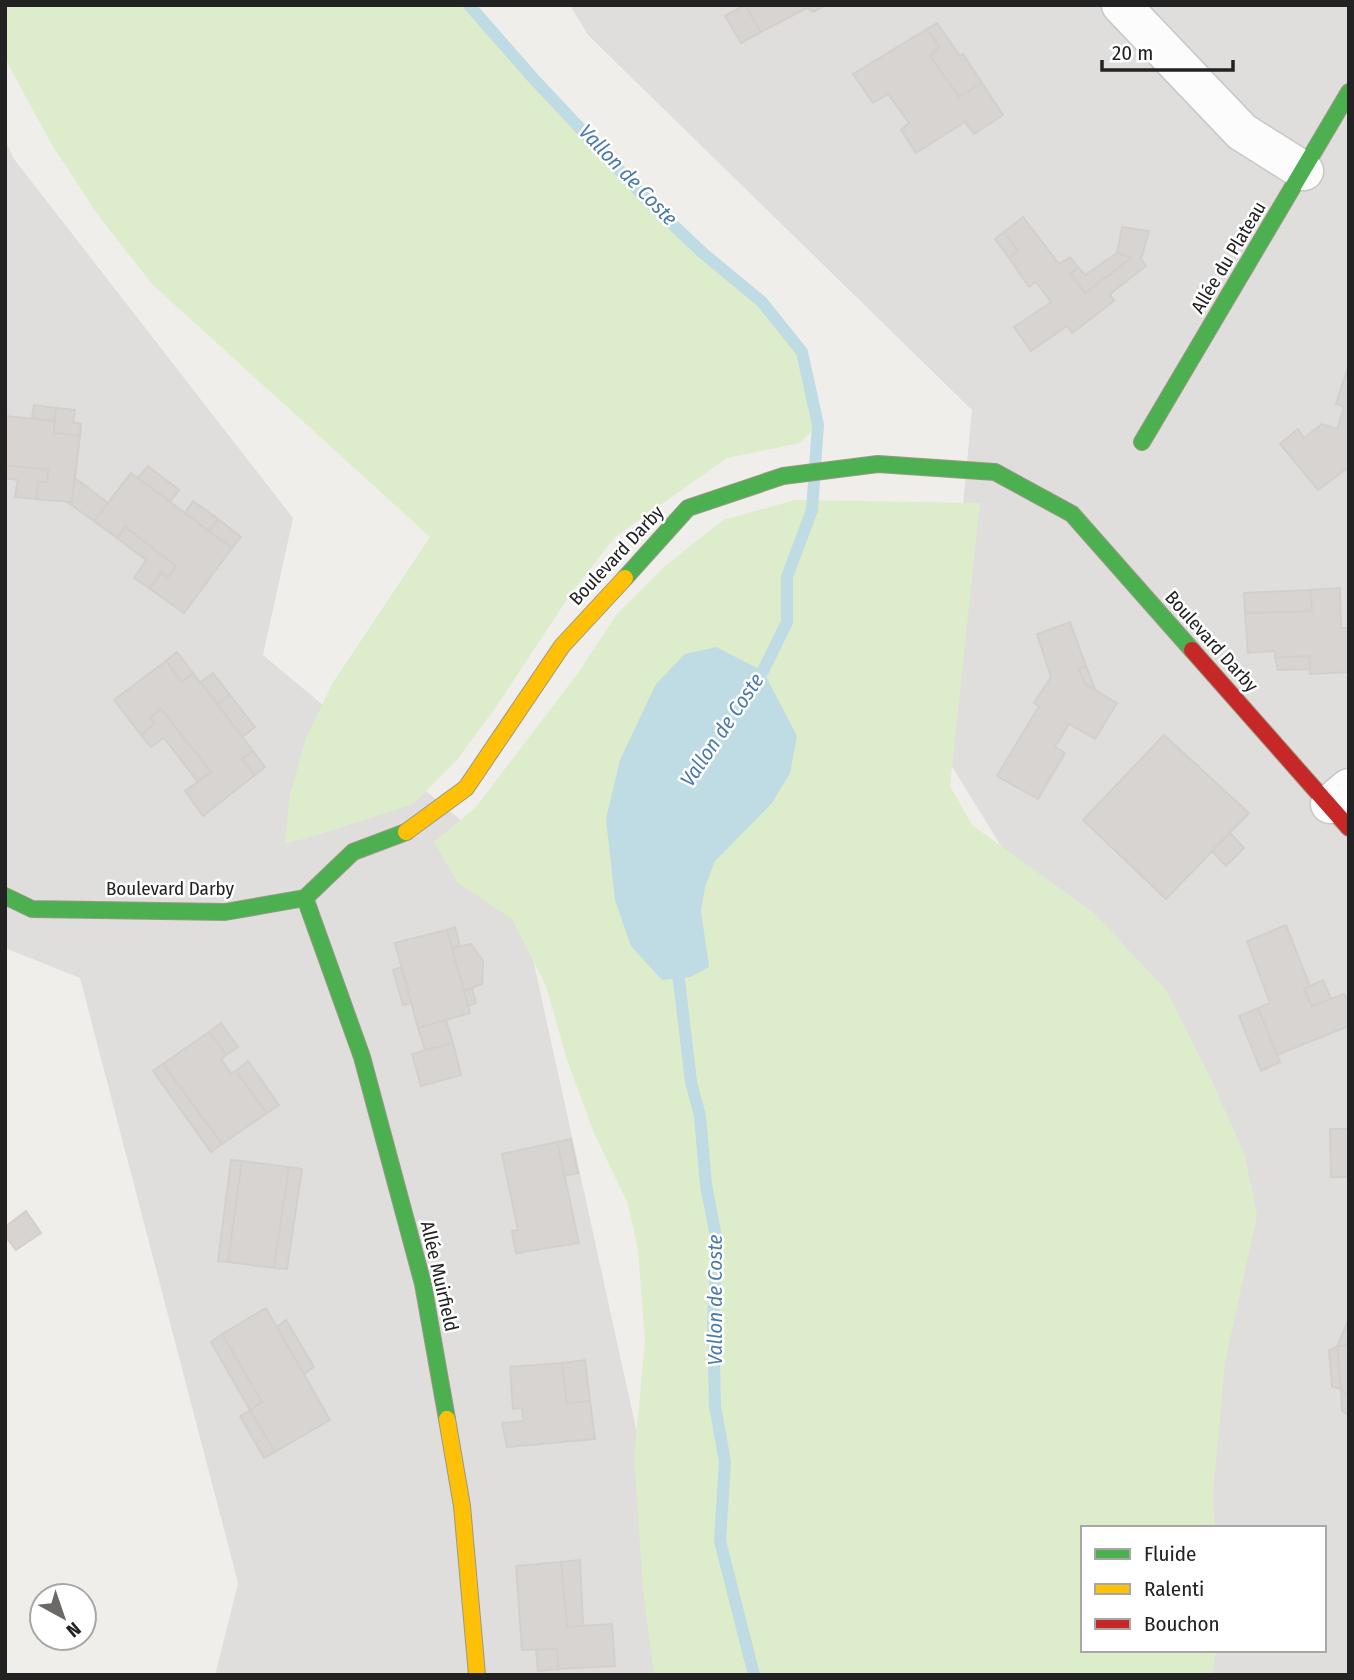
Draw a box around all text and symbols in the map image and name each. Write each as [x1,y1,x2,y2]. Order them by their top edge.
scale bar [1102,28,1233,72]
text: 20 m [1112,40,1153,66]
water label: Vallon de Coste [573,119,683,231]
street label: Allée du Plateau [1186,197,1271,317]
street label: Boulevard Darby [564,500,669,610]
street label: Boulevard Darby [1160,586,1263,697]
water label: Vallon de Coste [675,668,769,792]
street label: Boulevard Darby [106,877,235,900]
street label: Allée Muirfield [416,1219,463,1333]
water label: Vallon de Coste [702,1234,728,1366]
legend [1081,1526,1326,1652]
text: Fluide [1144,1541,1196,1567]
text: Ralenti [1144,1576,1204,1602]
north arrow [28,1582,98,1652]
text: Bouchon [1144,1611,1220,1637]
text: N [62,1617,85,1642]

